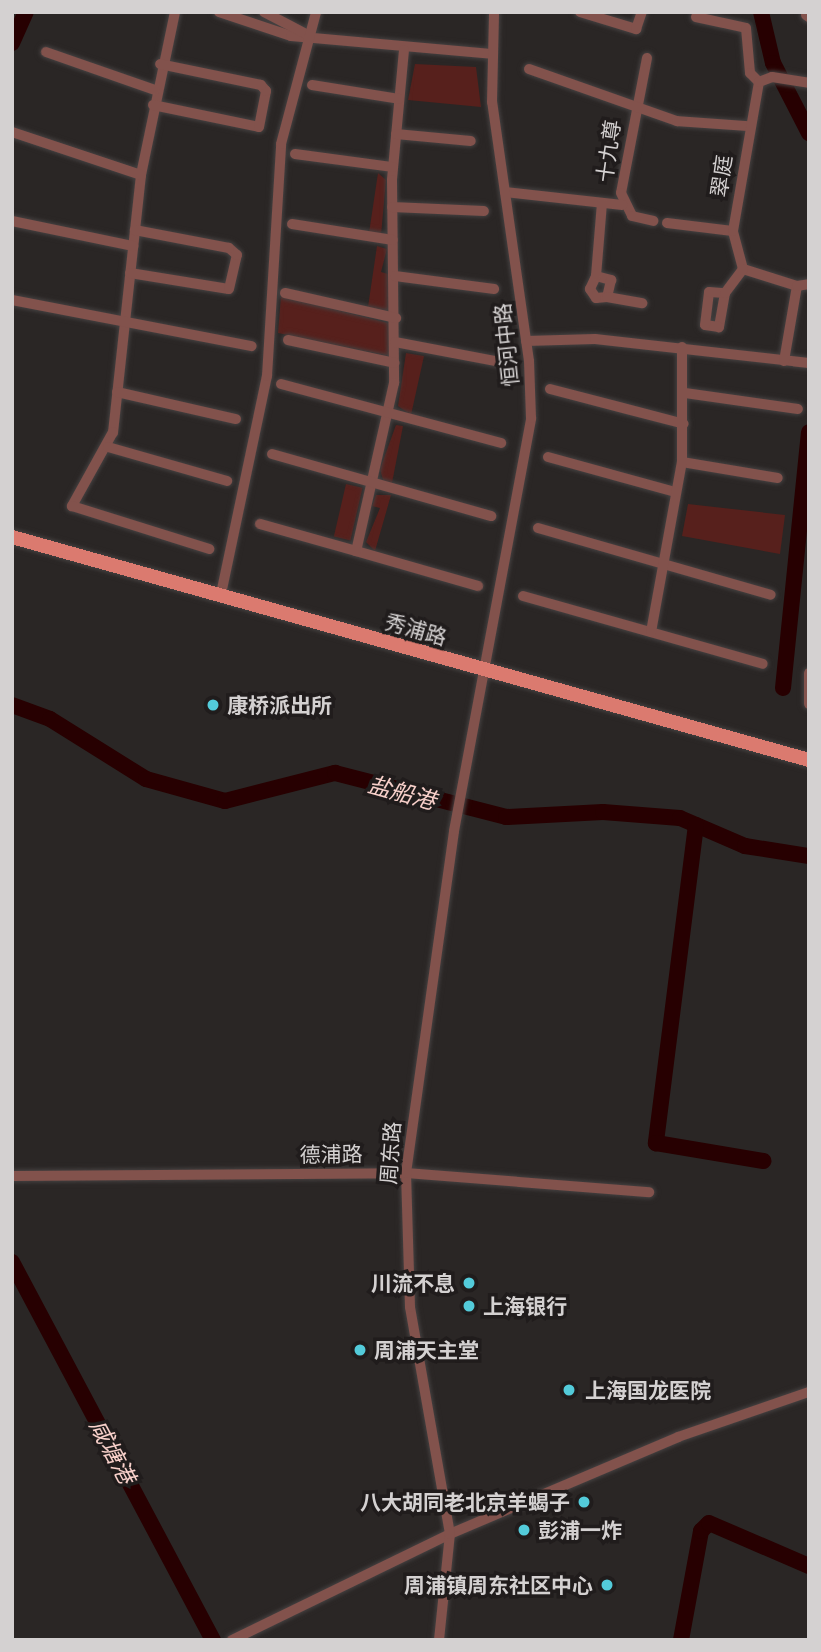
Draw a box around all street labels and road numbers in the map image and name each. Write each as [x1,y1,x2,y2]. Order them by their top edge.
street label: 十九尊 [591,118,625,184]
street label: 翠庭 [706,153,736,199]
street label: 恒河中路 [489,302,523,388]
street label: 秀浦路 [382,608,450,650]
street label: 周东路 [375,1121,405,1185]
street label: 德浦路 [299,1141,363,1167]

